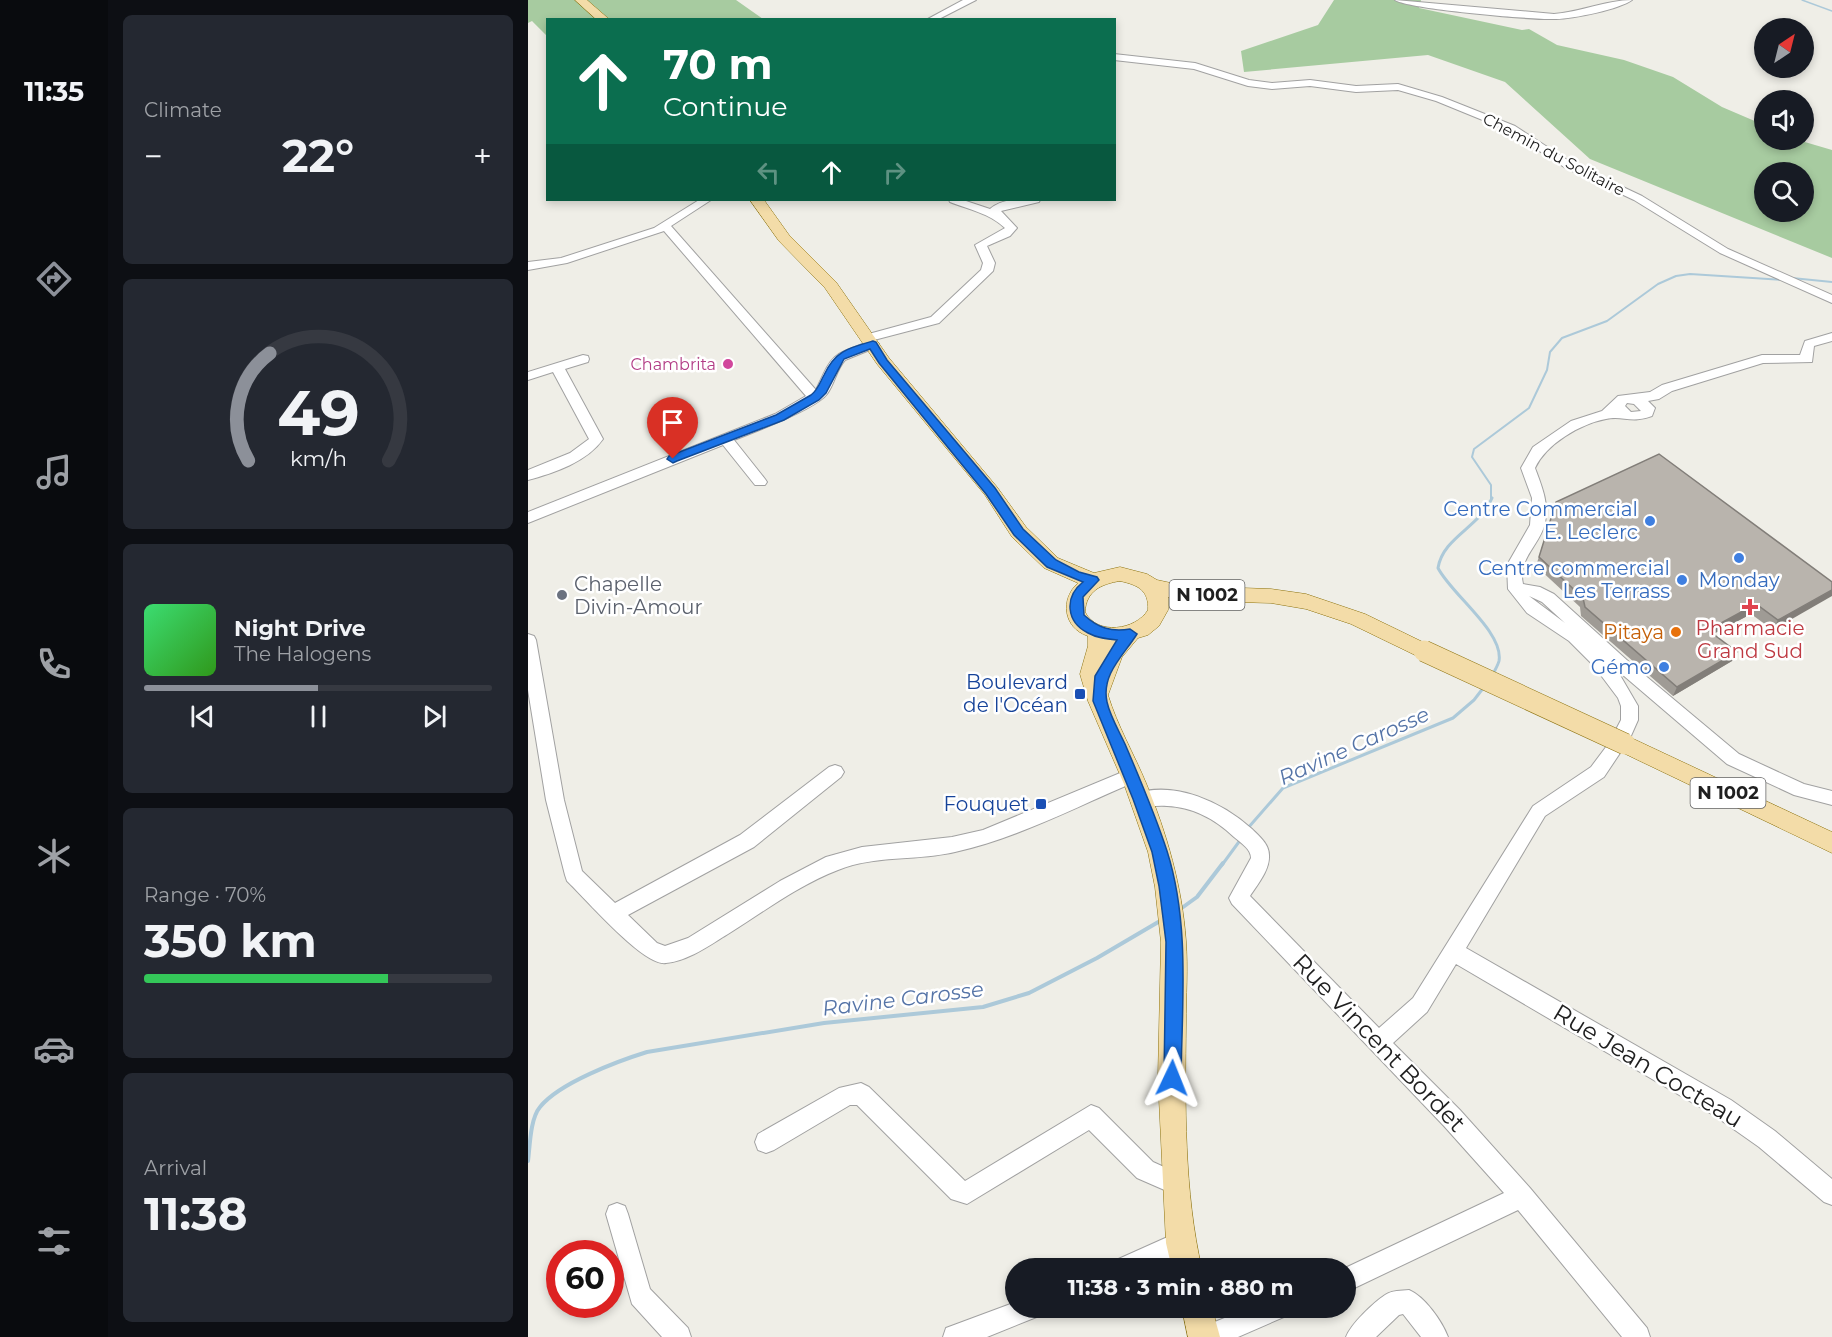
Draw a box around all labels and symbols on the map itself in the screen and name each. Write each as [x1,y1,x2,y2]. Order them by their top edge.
north arrow [1754,18,1814,78]
street label: Chemin du Solitaire [1480,109,1628,200]
place label: Chambrita [631,355,716,374]
marker: Chambrita [721,357,735,371]
pin [647,397,698,459]
place label: Centre Commercial E. Leclerc [1443,497,1638,544]
marker: Centre Commercial E. Leclerc [1643,514,1657,528]
marker: Monday [1732,551,1746,565]
place label: Centre commercial Les Terrass [1478,556,1670,603]
place label: Monday [1699,568,1780,592]
place label: Chapelle Divin-Amour [574,572,703,619]
marker: Centre commercial Les Terrass [1675,573,1689,587]
road number: N 1002 [1170,580,1244,610]
marker: Chapelle Divin-Amour [555,588,569,602]
marker: Pharmacie Grand Sud [1743,600,1757,614]
place label: Pharmacie Grand Sud [1695,616,1805,663]
place label: Pitaya [1603,620,1664,644]
marker: Pitaya [1669,625,1683,639]
place label: Gémo [1591,655,1652,679]
marker: Gémo [1657,660,1671,674]
place label: Boulevard de l'Océan [963,670,1068,717]
marker: Boulevard de l'Océan [1073,687,1087,701]
water label: Ravine Carosse [1275,701,1433,790]
road number: N 1002 [1690,778,1766,808]
place label: Fouquet [944,792,1029,816]
marker: Fouquet [1034,797,1048,811]
street label: Rue Vincent Bordet [1287,948,1472,1138]
water label: Ravine Carosse [821,976,985,1021]
street label: Rue Jean Cocteau [1548,998,1748,1134]
position arrow [1140,1046,1204,1110]
speed limit sign: 60 [546,1240,624,1318]

